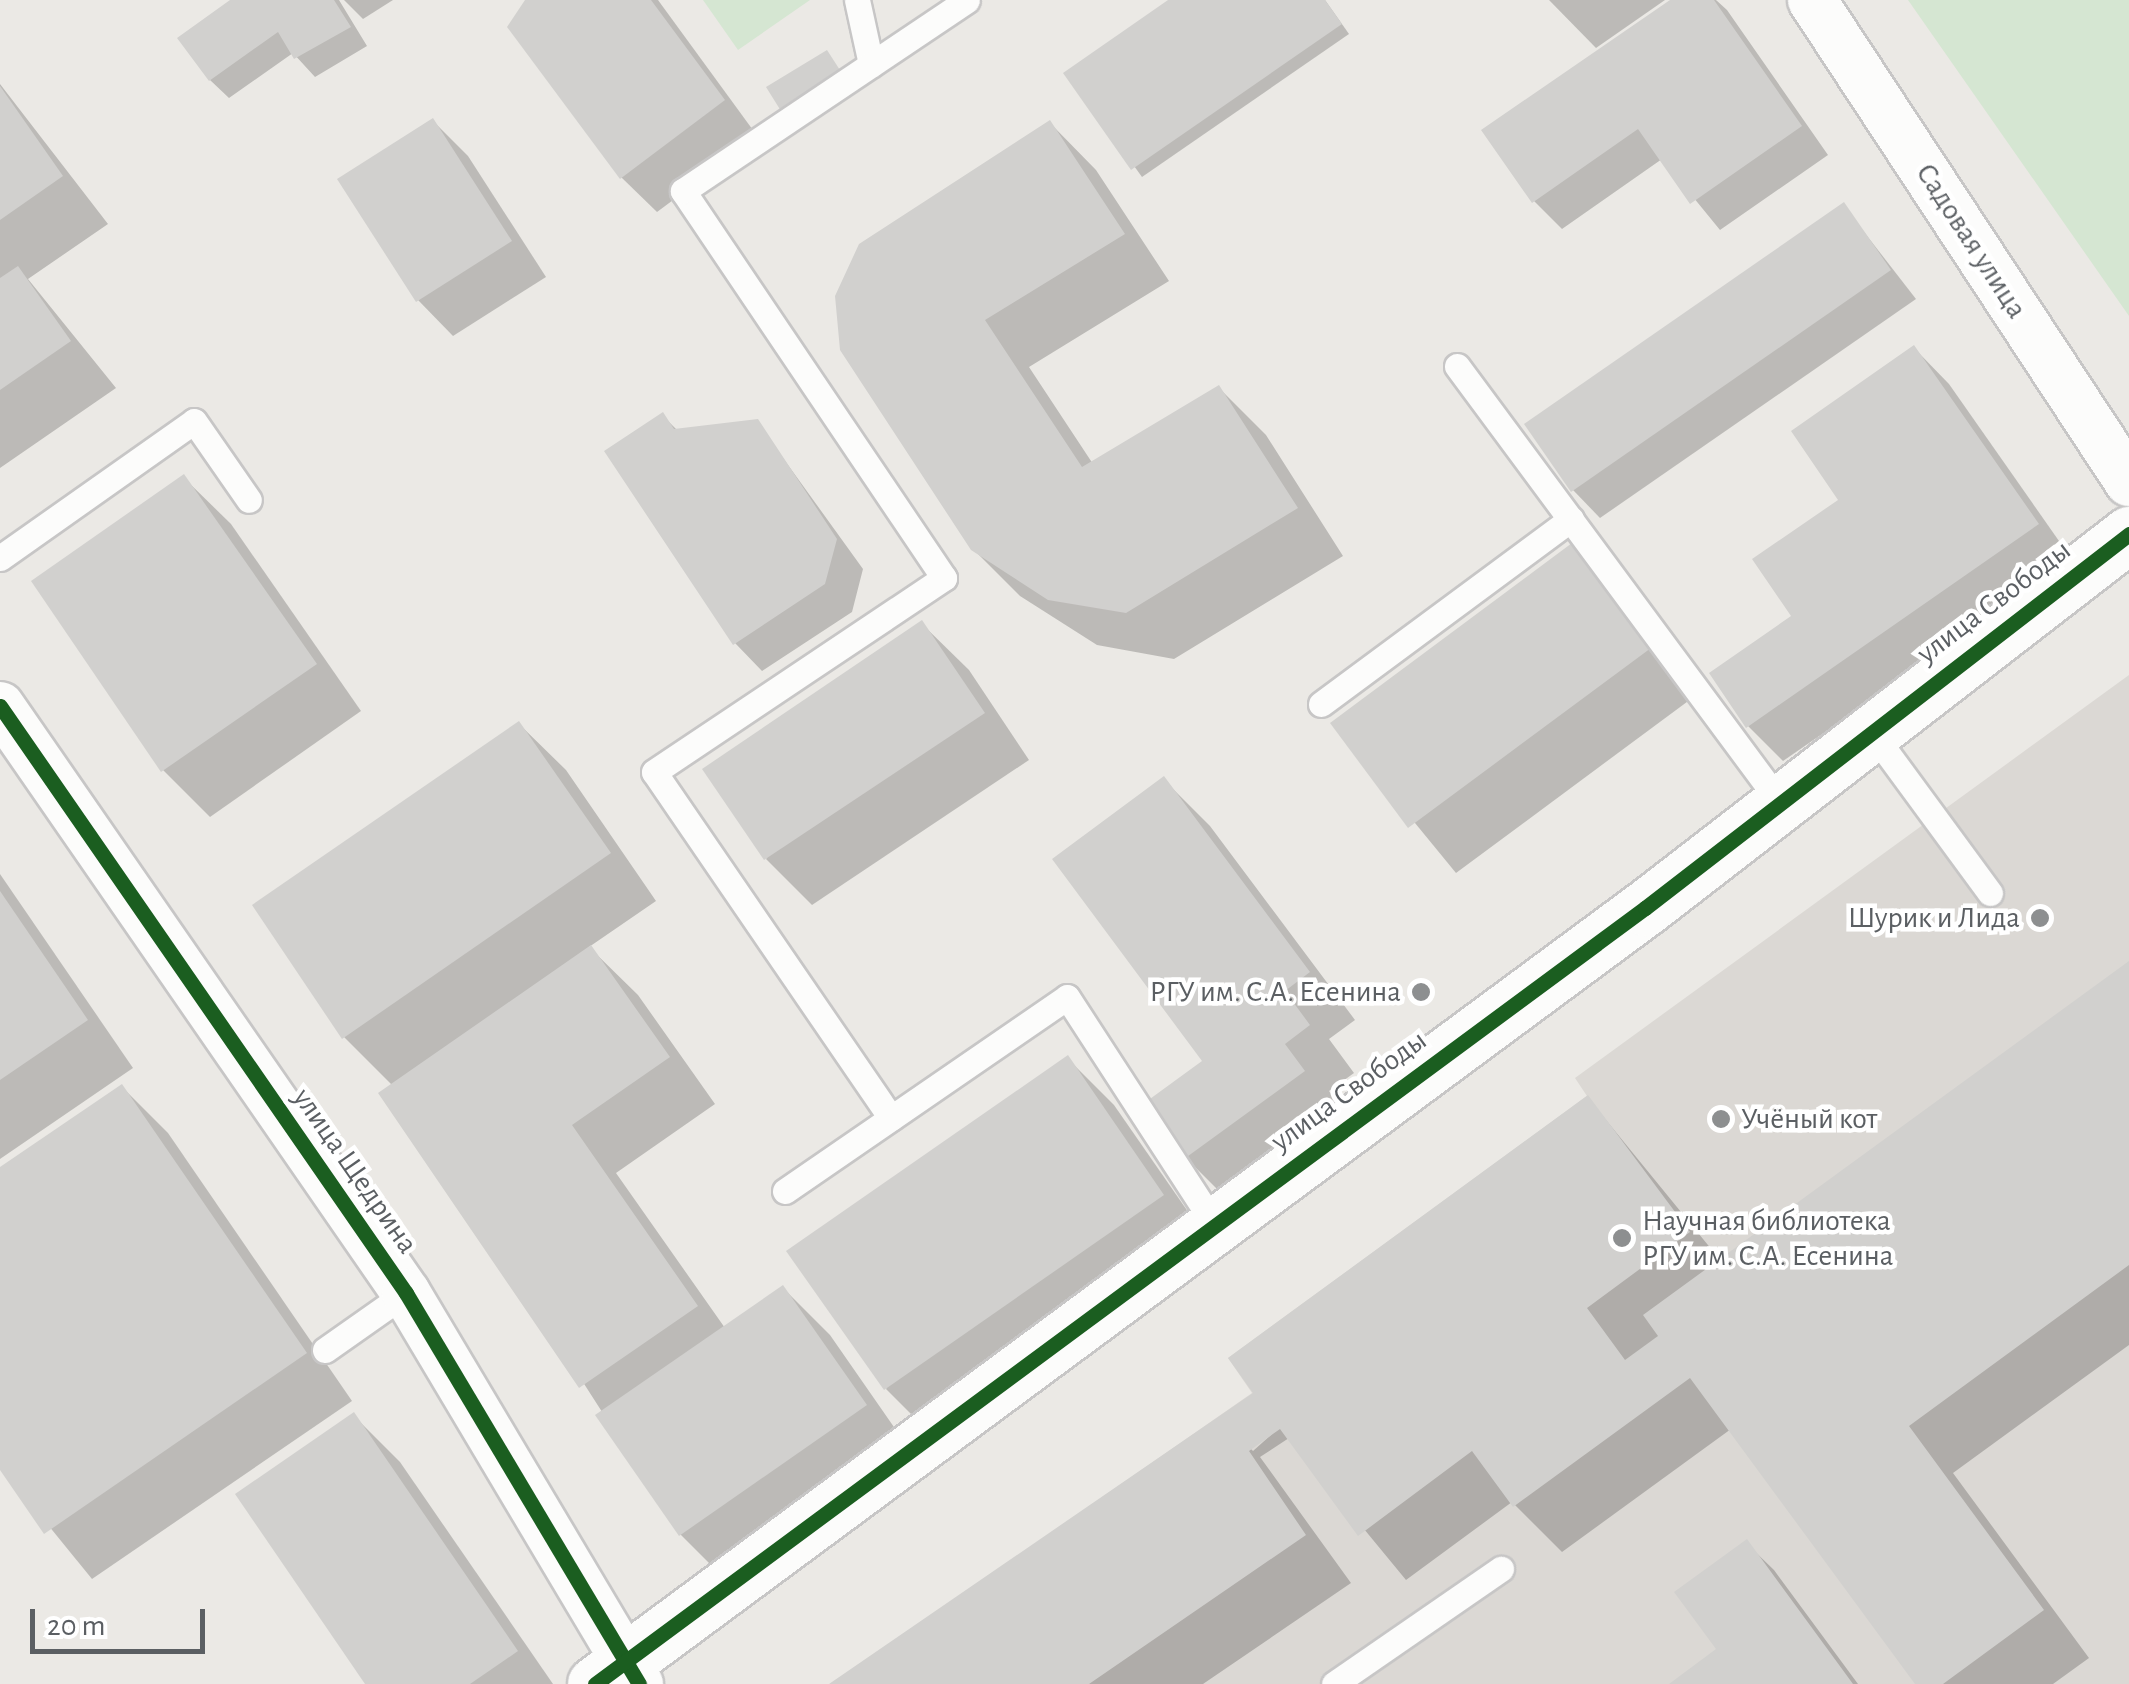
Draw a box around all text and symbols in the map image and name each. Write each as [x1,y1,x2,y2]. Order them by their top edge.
street label: Садовая улица [1908,157,2034,325]
street label: улица Свободы [1910,532,2078,672]
place label: Шурик и Лида [1848,900,2020,936]
marker: Шурик и Лида [2029,907,2051,929]
place label: РГУ им. С.А. Есенина [1150,974,1401,1010]
marker: РГУ им. С.А. Есенина [1410,981,1432,1003]
street label: улица Свободы [1264,1022,1434,1160]
street label: улица Щедрина [285,1081,425,1261]
place label: Учëный кот [1741,1101,1877,1137]
marker: Учëный кот [1710,1108,1732,1130]
place label: Научная библиотека РГУ им. С.А. Есенина [1642,1203,1893,1274]
marker: Научная библиотека РГУ им. С.А. Есенина [1611,1227,1633,1249]
scale bar [35,1589,210,1651]
text: 20 m [47,1611,105,1641]

